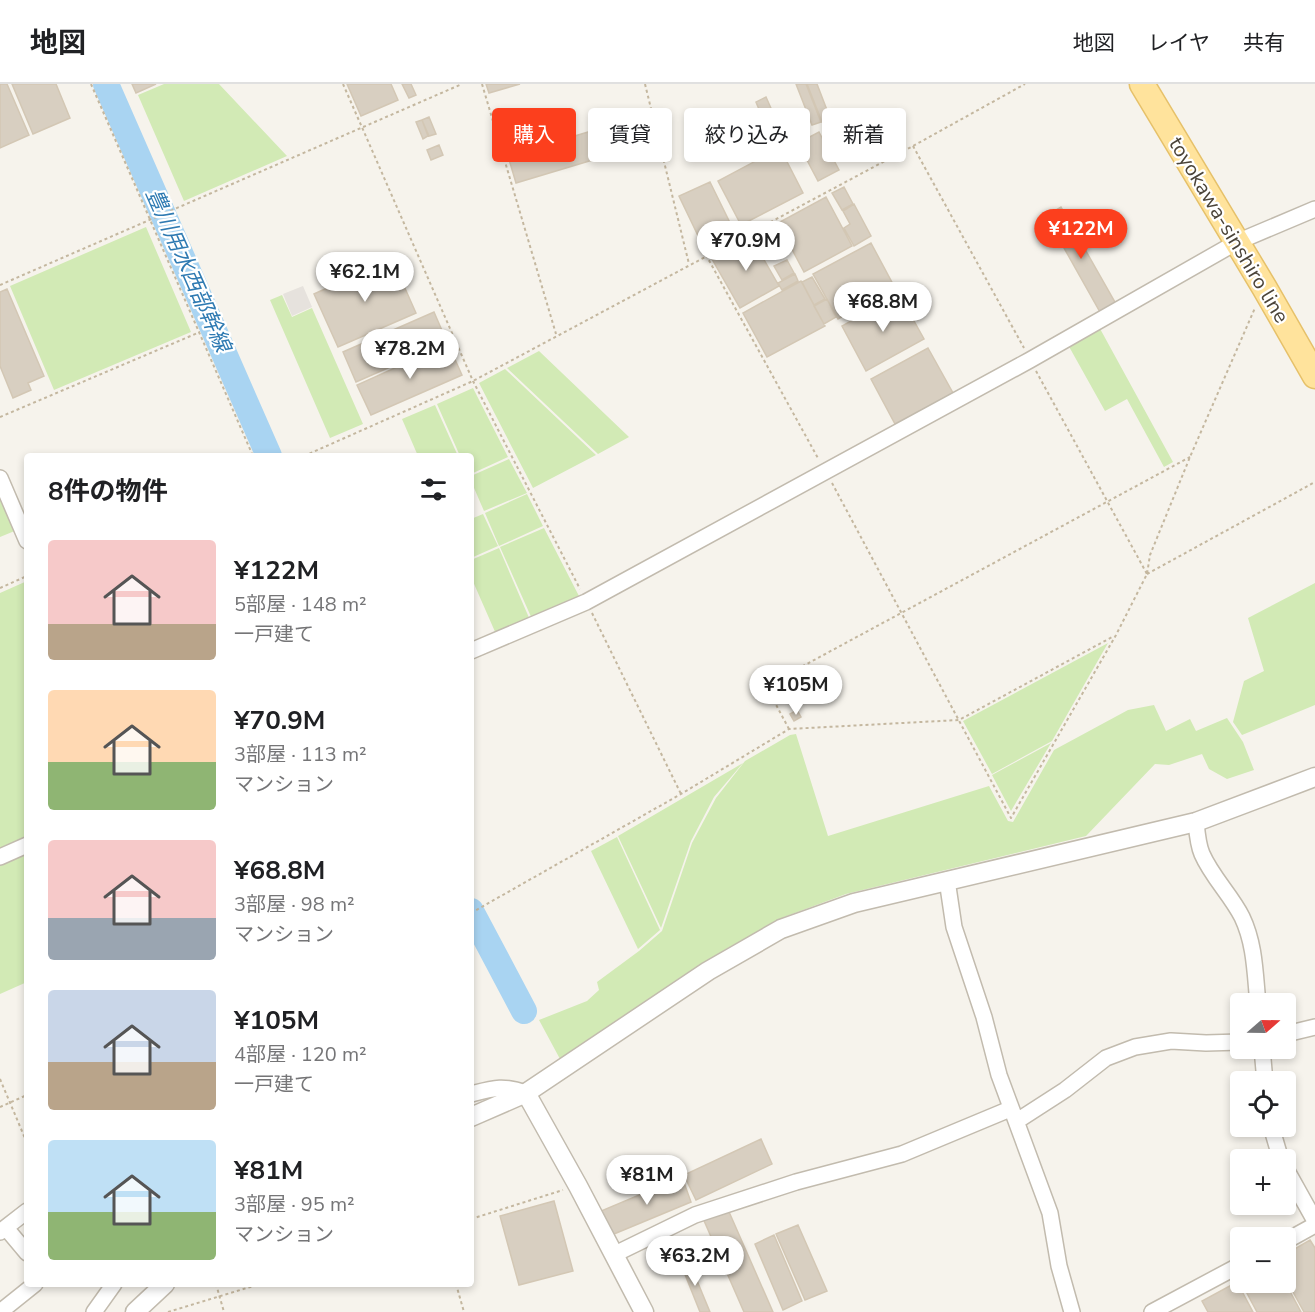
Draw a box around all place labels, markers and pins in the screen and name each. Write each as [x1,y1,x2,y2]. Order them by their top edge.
pin: ¥122M [1039,209,1123,260]
pin: ¥70.9M [697,221,795,272]
pin: ¥62.1M [316,252,414,303]
pin: ¥68.8M [834,282,932,333]
pin: ¥78.2M [361,329,459,380]
pin: ¥105M [754,665,838,716]
pin: ¥81M [611,1155,683,1206]
pin: ¥63.2M [646,1236,744,1287]

